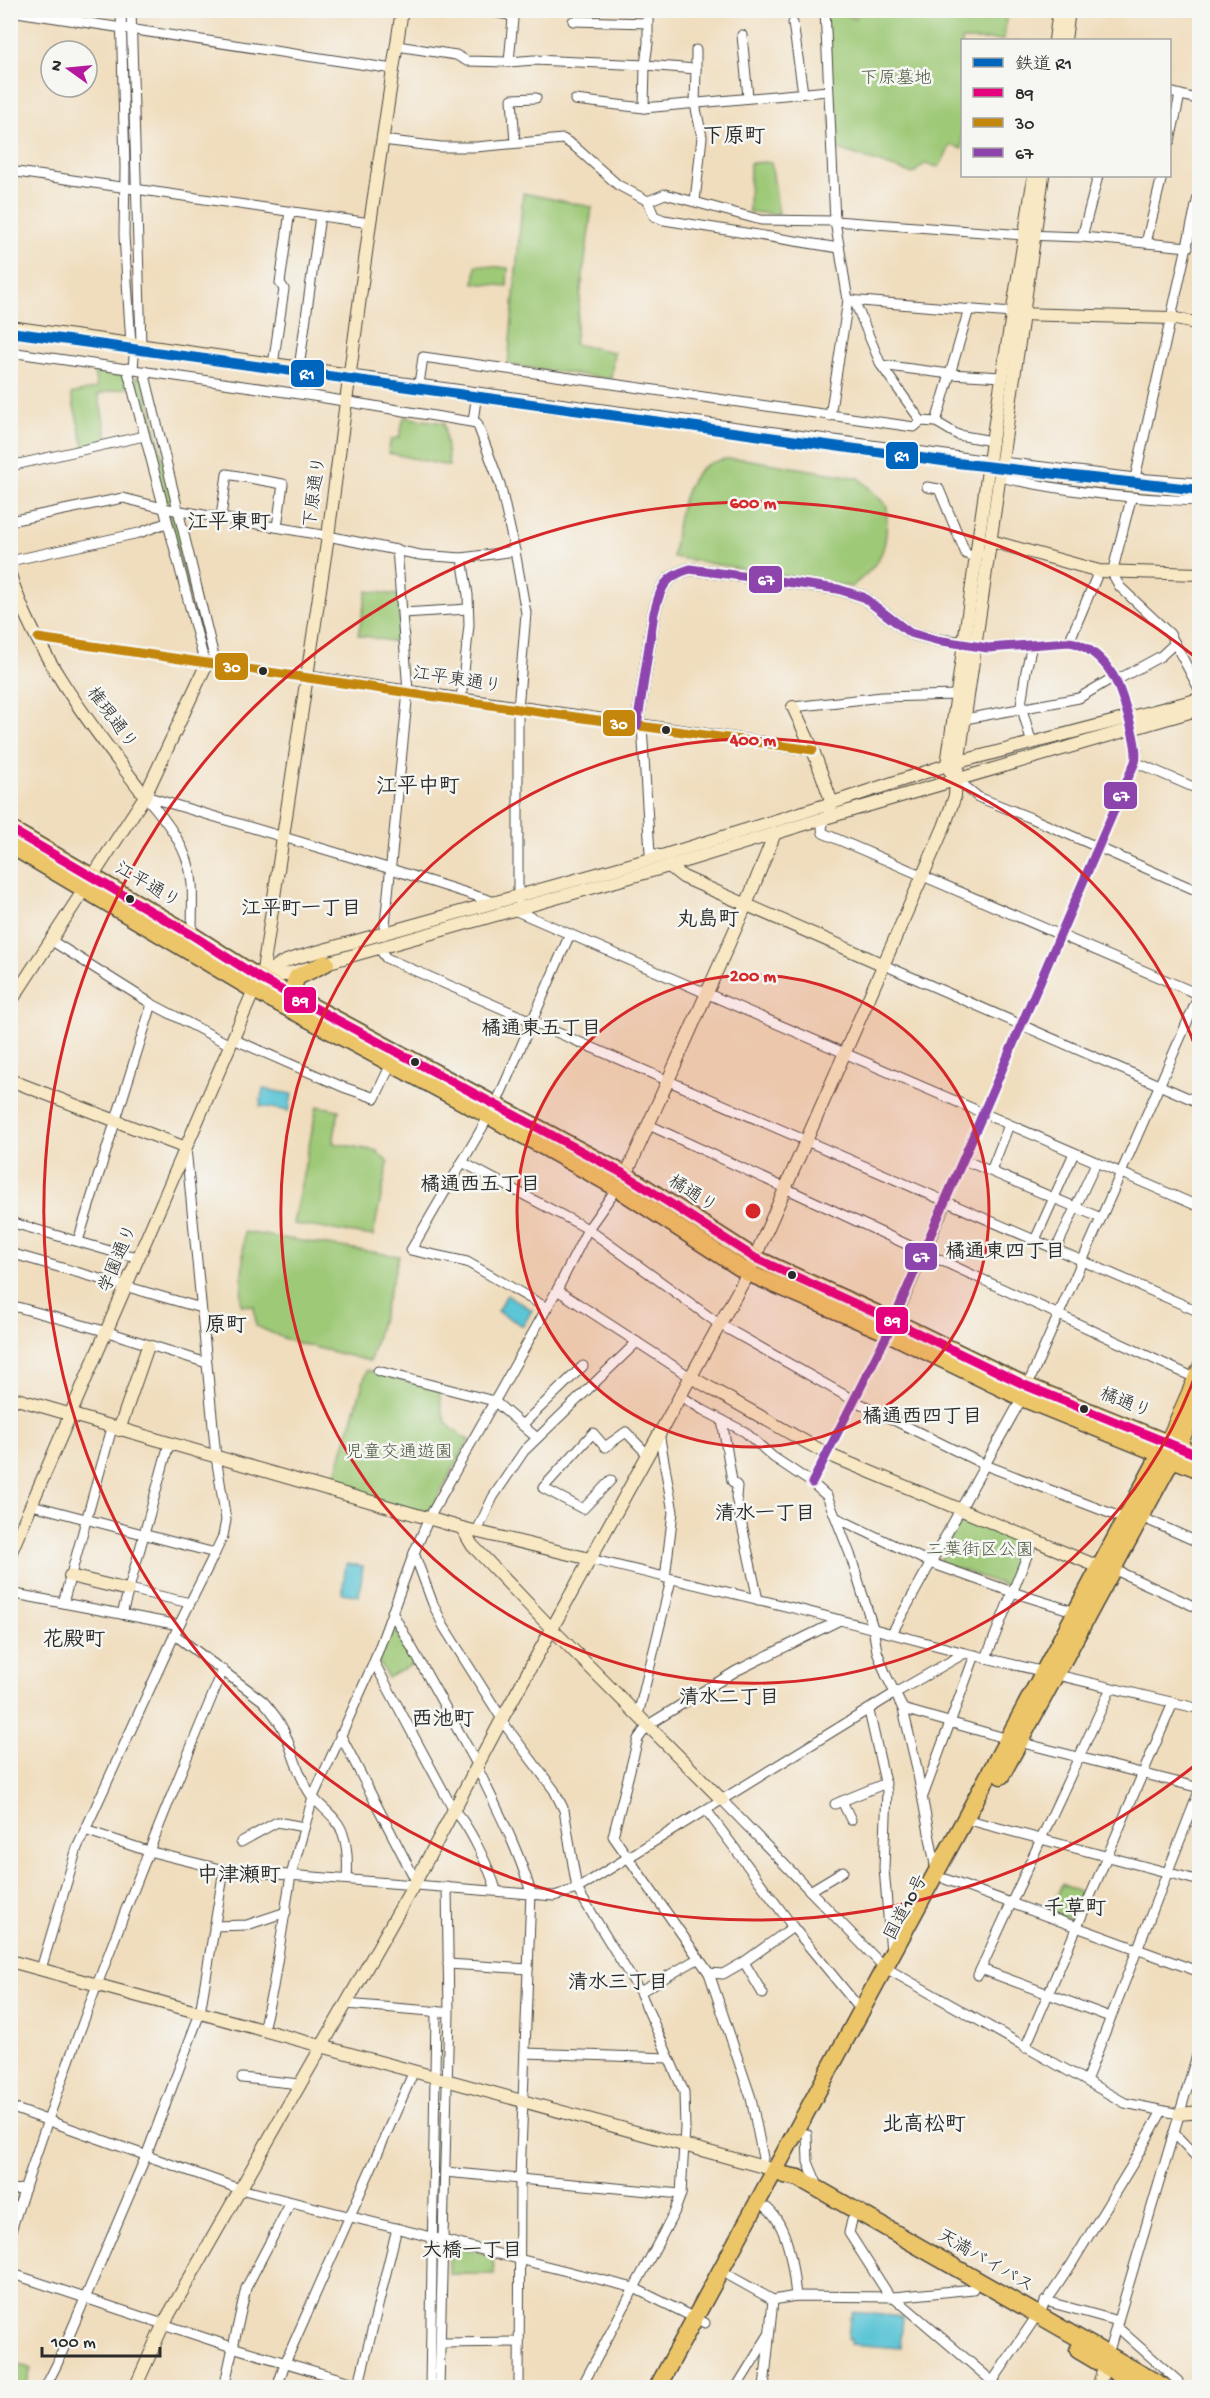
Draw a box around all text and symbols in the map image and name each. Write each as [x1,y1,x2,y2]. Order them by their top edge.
north arrow [39,39,99,99]
legend [961,39,1171,177]
text: 鉄道 R1 [1015,54,1072,76]
text: N [47,58,69,74]
park label: 下原墓地 [860,68,932,90]
text: 89 [1015,85,1034,106]
text: 30 [1014,115,1035,136]
district label: 下原町 [703,125,766,151]
text: 67 [1015,145,1034,166]
line badge: R1 [290,359,325,388]
text: R1 [299,367,314,386]
line badge: R1 [885,441,919,470]
text: R1 [894,449,909,468]
street label: 下原通り [301,455,331,529]
text: 600 m [730,494,777,515]
district label: 江平東町 [187,510,271,537]
line badge: 67 [748,565,783,594]
text: 67 [758,573,775,592]
line badge: 30 [214,652,249,681]
text: 30 [222,660,241,679]
street label: 江平東通り [411,663,503,698]
unlabelled marker [257,665,269,677]
street label: 権現通り [81,683,141,754]
line badge: 30 [602,709,636,737]
text: 30 [609,717,628,736]
unlabelled marker [660,724,672,736]
text: 400 m [729,731,776,752]
district label: 江平中町 [376,774,460,801]
line badge: 67 [1103,781,1138,810]
text: 67 [1113,789,1130,808]
street label: 江平通り [111,858,183,914]
unlabelled marker [124,893,136,905]
district label: 江平町一丁目 [241,898,361,922]
district label: 丸島町 [677,907,740,934]
text: 200 m [730,967,776,988]
line badge: 89 [283,986,317,1014]
text: 89 [292,994,308,1013]
district label: 橘通東五丁目 [481,1017,601,1042]
unlabelled marker [409,1056,421,1068]
street label: 橘通り [664,1171,721,1219]
district label: 橘通西五丁目 [420,1174,540,1198]
centre of rings [743,1201,763,1221]
street label: 学園通り [95,1222,143,1296]
district label: 橘通東四丁目 [945,1240,1065,1265]
line badge: 67 [904,1242,938,1271]
text: 67 [913,1250,930,1269]
unlabelled marker [786,1269,798,1281]
line badge: 89 [875,1306,909,1335]
district label: 原町 [205,1314,247,1340]
text: 89 [884,1314,900,1333]
street label: 橘通り [1096,1383,1154,1424]
unlabelled marker [1078,1403,1090,1415]
district label: 橘通西四丁目 [862,1406,982,1430]
park label: 児童交通遊園 [345,1442,453,1464]
district label: 清水一丁目 [715,1502,815,1527]
park label: 二葉街区公園 [926,1540,1034,1562]
district label: 花殿町 [43,1628,106,1654]
district label: 清水二丁目 [679,1686,779,1711]
district label: 西池町 [412,1708,475,1734]
district label: 中津瀬町 [197,1863,281,1890]
street label: 国道10号 [880,1871,933,1944]
district label: 千草町 [1044,1897,1107,1923]
district label: 清水三丁目 [568,1971,668,1996]
district label: 北高松町 [882,2113,966,2139]
street label: 天満バイパス [933,2225,1037,2298]
district label: 大橋一丁目 [422,2240,522,2264]
scale bar [42,2320,160,2358]
text: 100 m [50,2333,96,2354]

